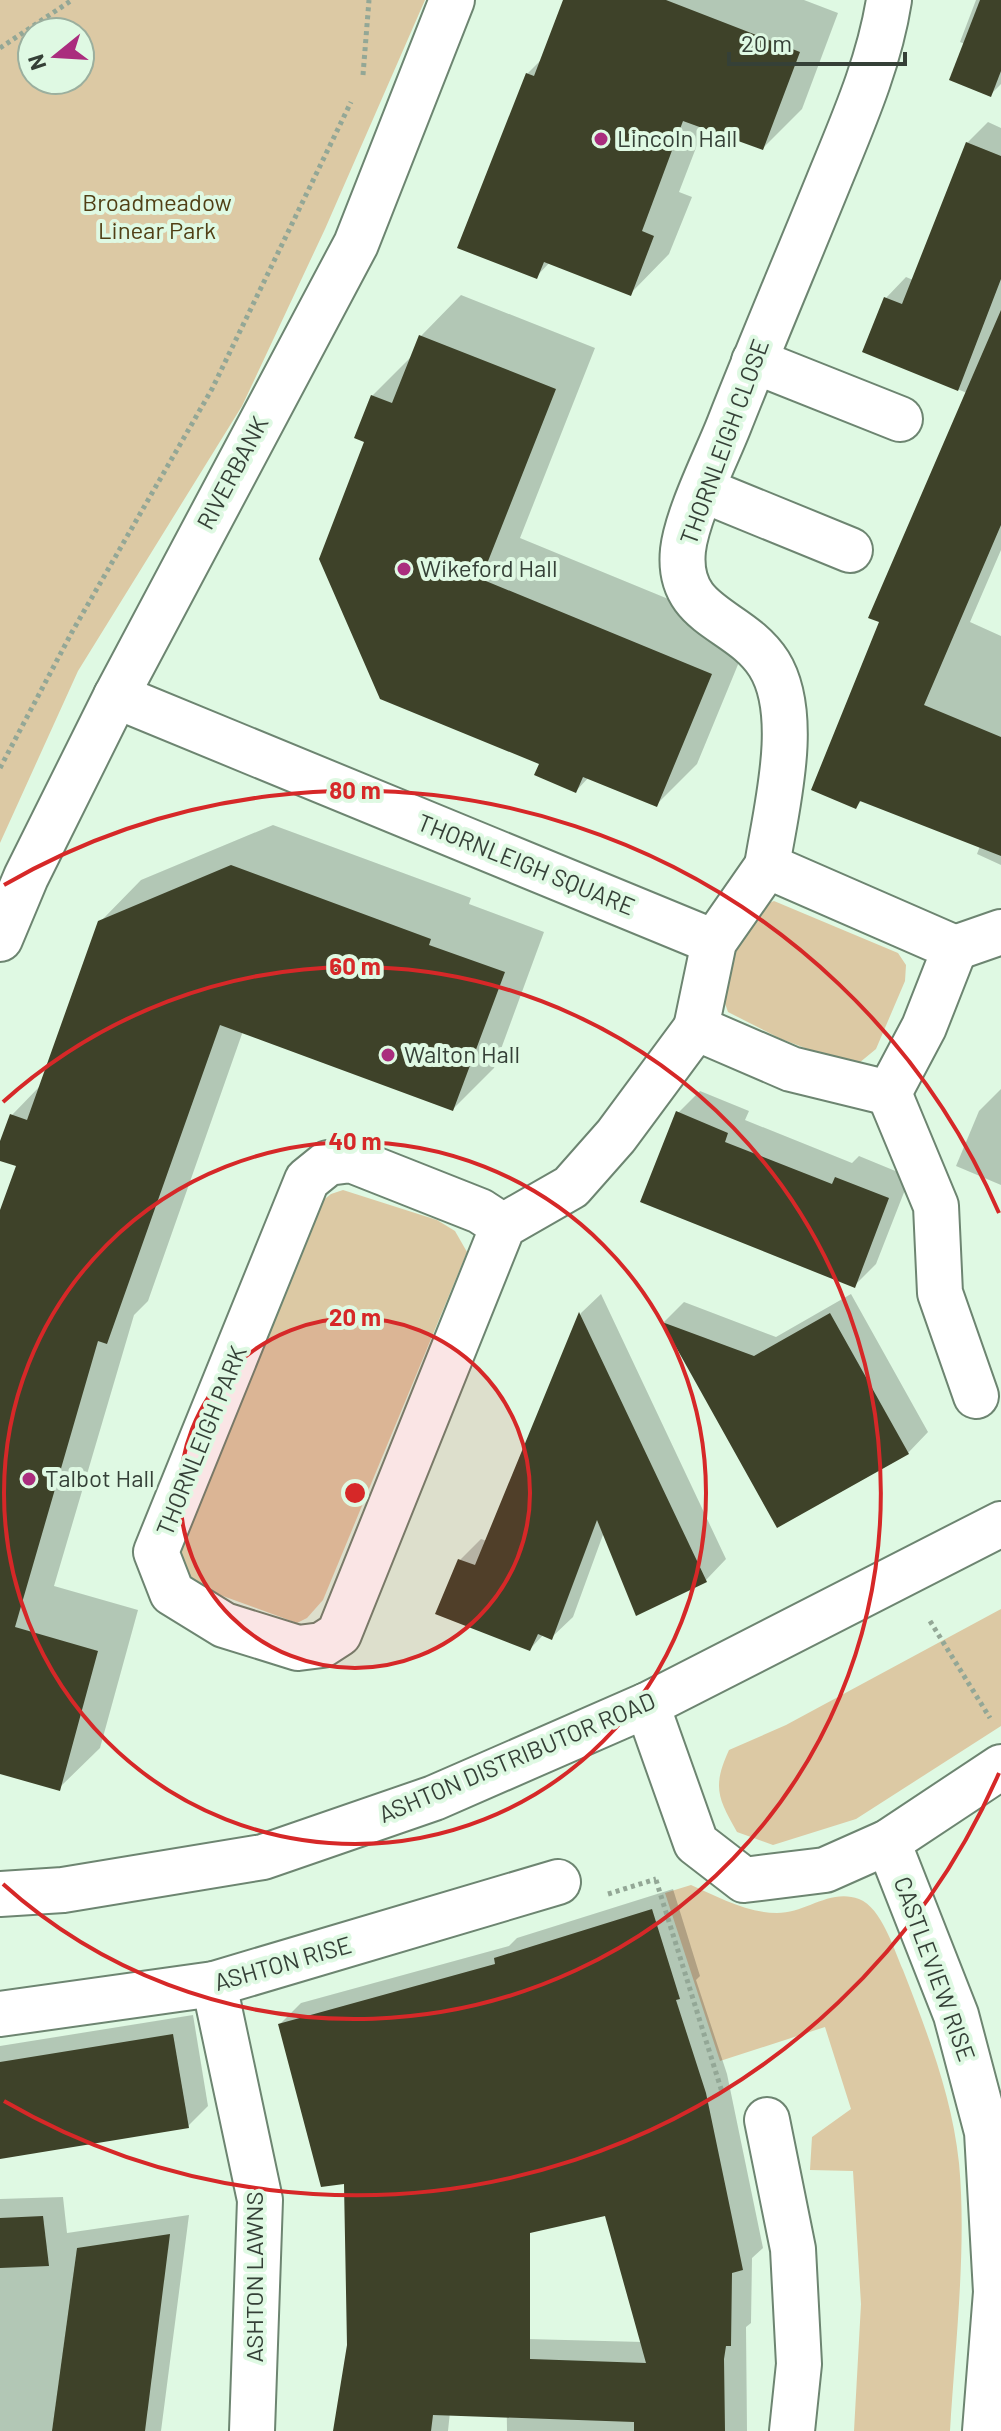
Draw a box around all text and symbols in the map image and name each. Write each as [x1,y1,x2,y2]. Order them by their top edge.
north arrow [16,16,96,96]
scale bar [729,16,905,66]
text: 20 m [741,28,792,57]
text: N [21,52,51,73]
place label: Lincoln Hall [617,123,737,152]
marker: Lincoln Hall [592,130,610,148]
park label: Broadmeadow Linear Park [82,187,232,244]
street label: THORNLEIGH CLOSE [673,335,774,548]
street label: RIVERBANK [190,411,274,534]
place label: Wikeford Hall [420,553,557,582]
marker: Wikeford Hall [395,560,413,578]
text: 80 m [329,775,381,804]
street label: THORNLEIGH SQUARE [414,807,639,920]
text: 60 m [329,951,381,980]
place label: Walton Hall [404,1039,520,1068]
marker: Walton Hall [379,1046,397,1064]
text: 40 m [328,1126,382,1155]
text: 20 m [329,1302,381,1331]
street label: THORNLEIGH PARK [149,1341,252,1540]
place label: Talbot Hall [45,1463,155,1492]
marker: Talbot Hall [20,1470,38,1488]
centre of rings [341,1479,369,1507]
street label: ASHTON DISTRIBUTOR ROAD [374,1685,659,1828]
street label: CASTLEVIEW RISE [889,1872,982,2065]
street label: ASHTON RISE [211,1929,355,1996]
street label: ASHTON LAWNS [239,2192,268,2362]

